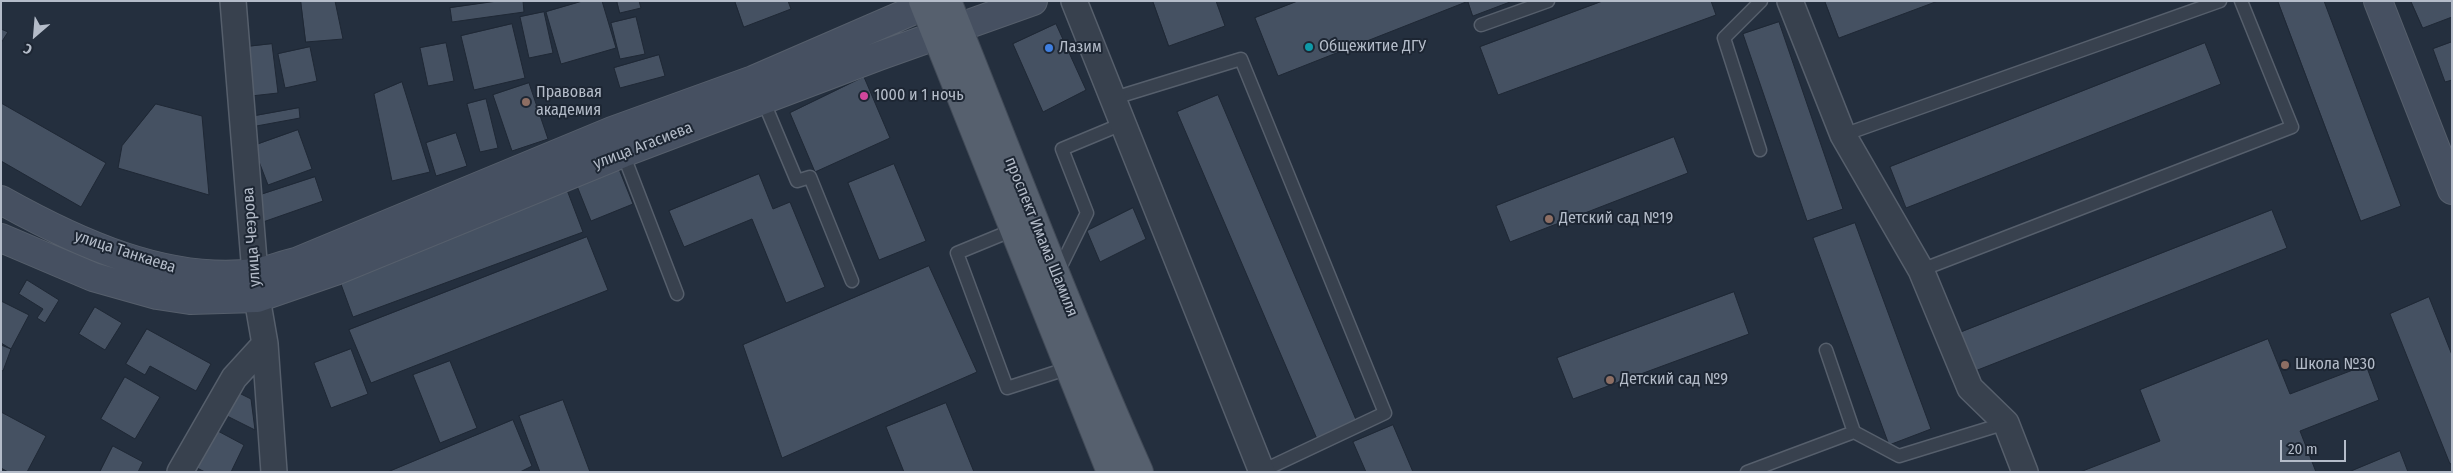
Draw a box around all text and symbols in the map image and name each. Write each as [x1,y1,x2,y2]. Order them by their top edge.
north arrow [10,10,60,60]
place label: Общежитие ДГУ [1319,37,1426,57]
place label: Лазим [1059,38,1102,58]
text: С [21,40,35,58]
marker: Общежитие ДГУ [1303,41,1315,53]
marker: Лазим [1043,42,1055,54]
place label: Правовая академия [536,83,602,121]
place label: 1000 и 1 ночь [874,86,964,106]
marker: 1000 и 1 ночь [858,90,870,102]
marker: Правовая академия [520,96,532,108]
street label: улица Агасиева [591,118,695,174]
street label: проспект Имама Шамиля [1000,154,1082,320]
street label: улица Чеэрова [239,187,265,287]
place label: Детский сад №19 [1559,209,1673,229]
marker: Детский сад №19 [1543,213,1555,225]
street label: улица Танкаева [72,227,178,277]
place label: Школа №30 [2295,355,2375,375]
marker: Школа №30 [2279,359,2291,371]
place label: Детский сад №9 [1620,370,1728,390]
marker: Детский сад №9 [1604,374,1616,386]
scale bar [2283,430,2349,462]
text: 20 m [2288,440,2318,458]

